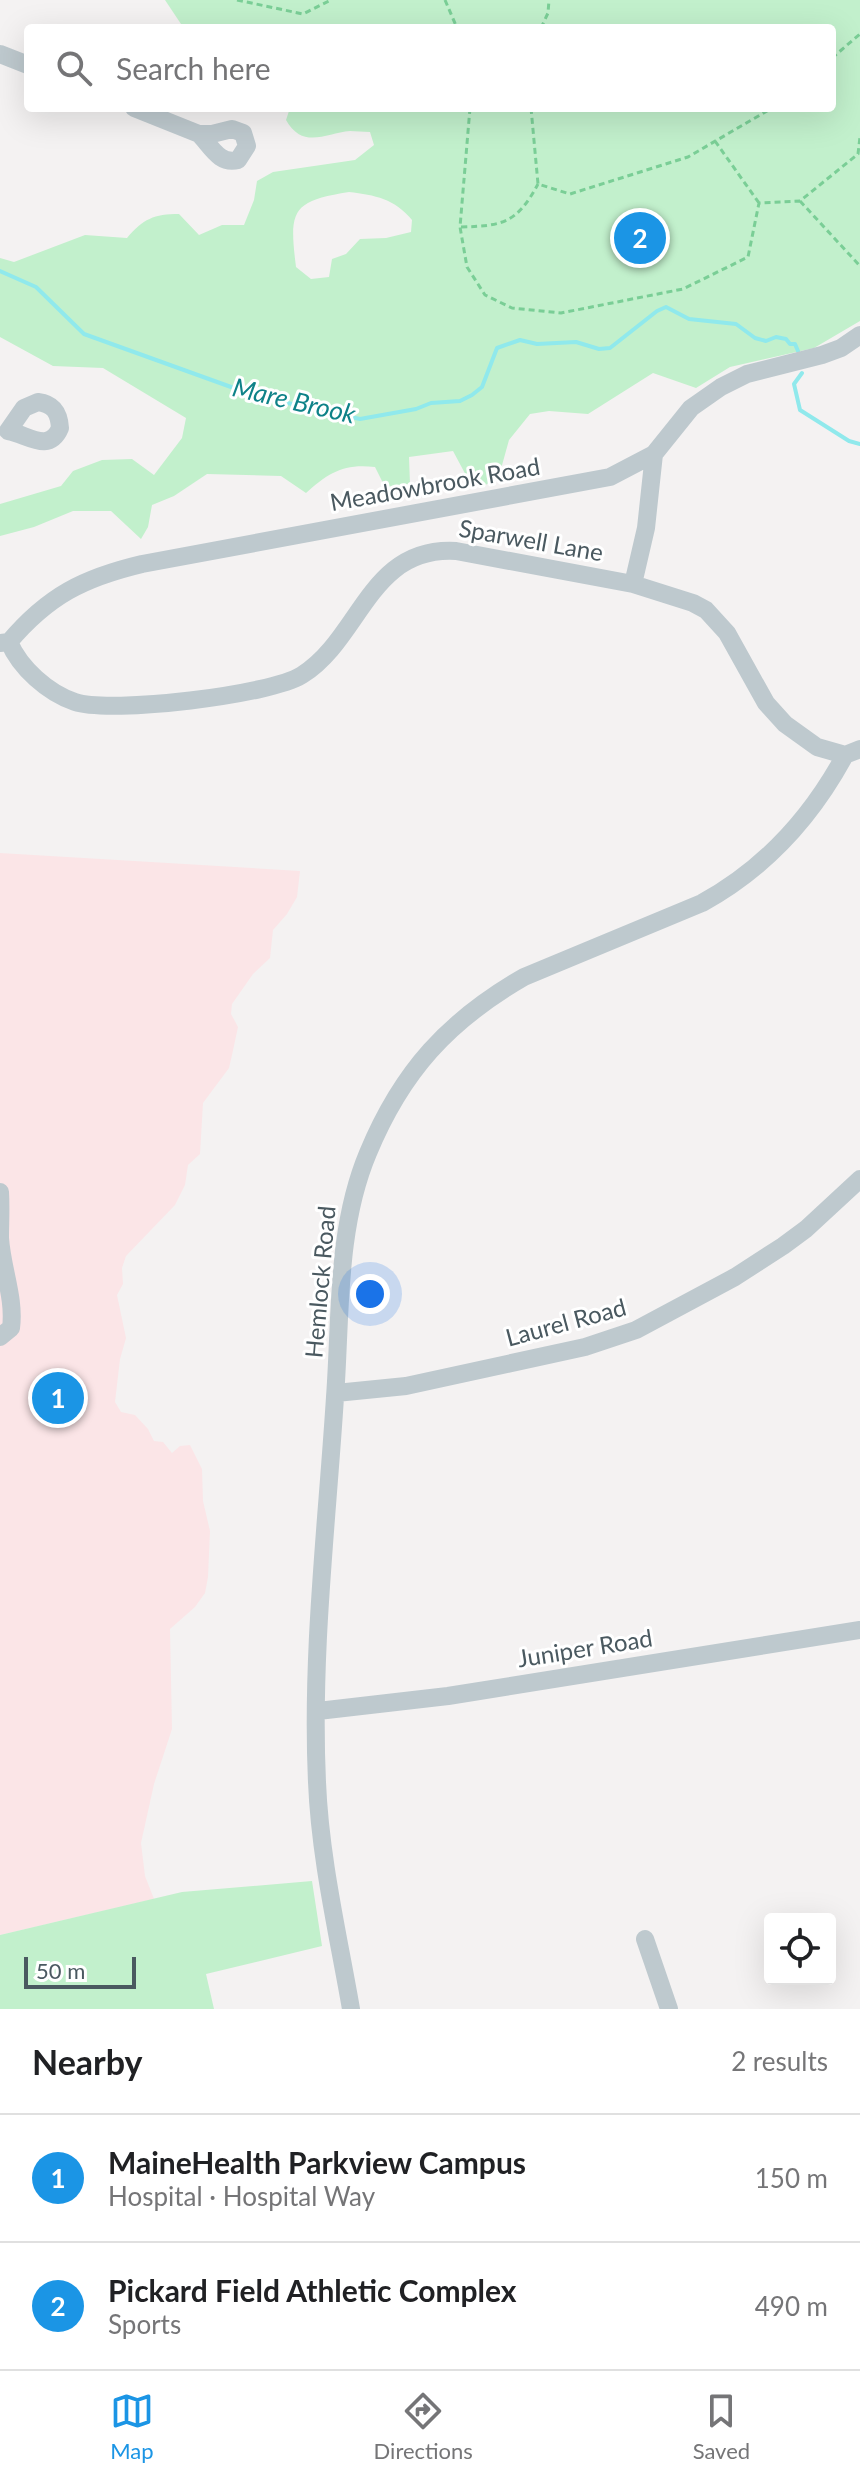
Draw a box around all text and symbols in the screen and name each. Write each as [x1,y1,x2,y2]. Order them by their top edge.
search box [24,24,836,112]
icon: search [52,46,96,90]
text: Search here [116,50,271,86]
pin: 2 [614,208,666,268]
water label: Mare Brook [230,370,360,430]
street label: Meadowbrook Road [327,451,542,516]
street label: Sparwell Lane [457,513,606,566]
street label: Hemlock Road [298,1205,341,1359]
your location [350,1274,390,1314]
street label: Laurel Road [502,1292,629,1352]
pin: 1 [32,1368,84,1428]
street label: Juniper Road [515,1623,654,1672]
map controls [764,1913,836,1985]
button: locate [764,1913,836,1985]
scale bar [24,1953,136,1989]
text: 50 m [36,1957,85,1984]
text: Nearby [32,2041,143,2082]
text: 2 results [731,2045,828,2077]
text: MaineHealth Parkview Campus [108,2144,526,2180]
text: 1 [50,2162,66,2194]
text: 150 m [755,2162,828,2194]
text: Hospital · Hospital Way [108,2180,375,2212]
text: Pickard Field Athletic Complex [108,2272,517,2308]
text: 2 [50,2290,66,2322]
text: 490 m [755,2290,828,2322]
text: Sports [108,2308,181,2340]
tab: Map [110,2389,154,2464]
tab: Directions [374,2389,473,2464]
tab: Saved [693,2389,750,2464]

